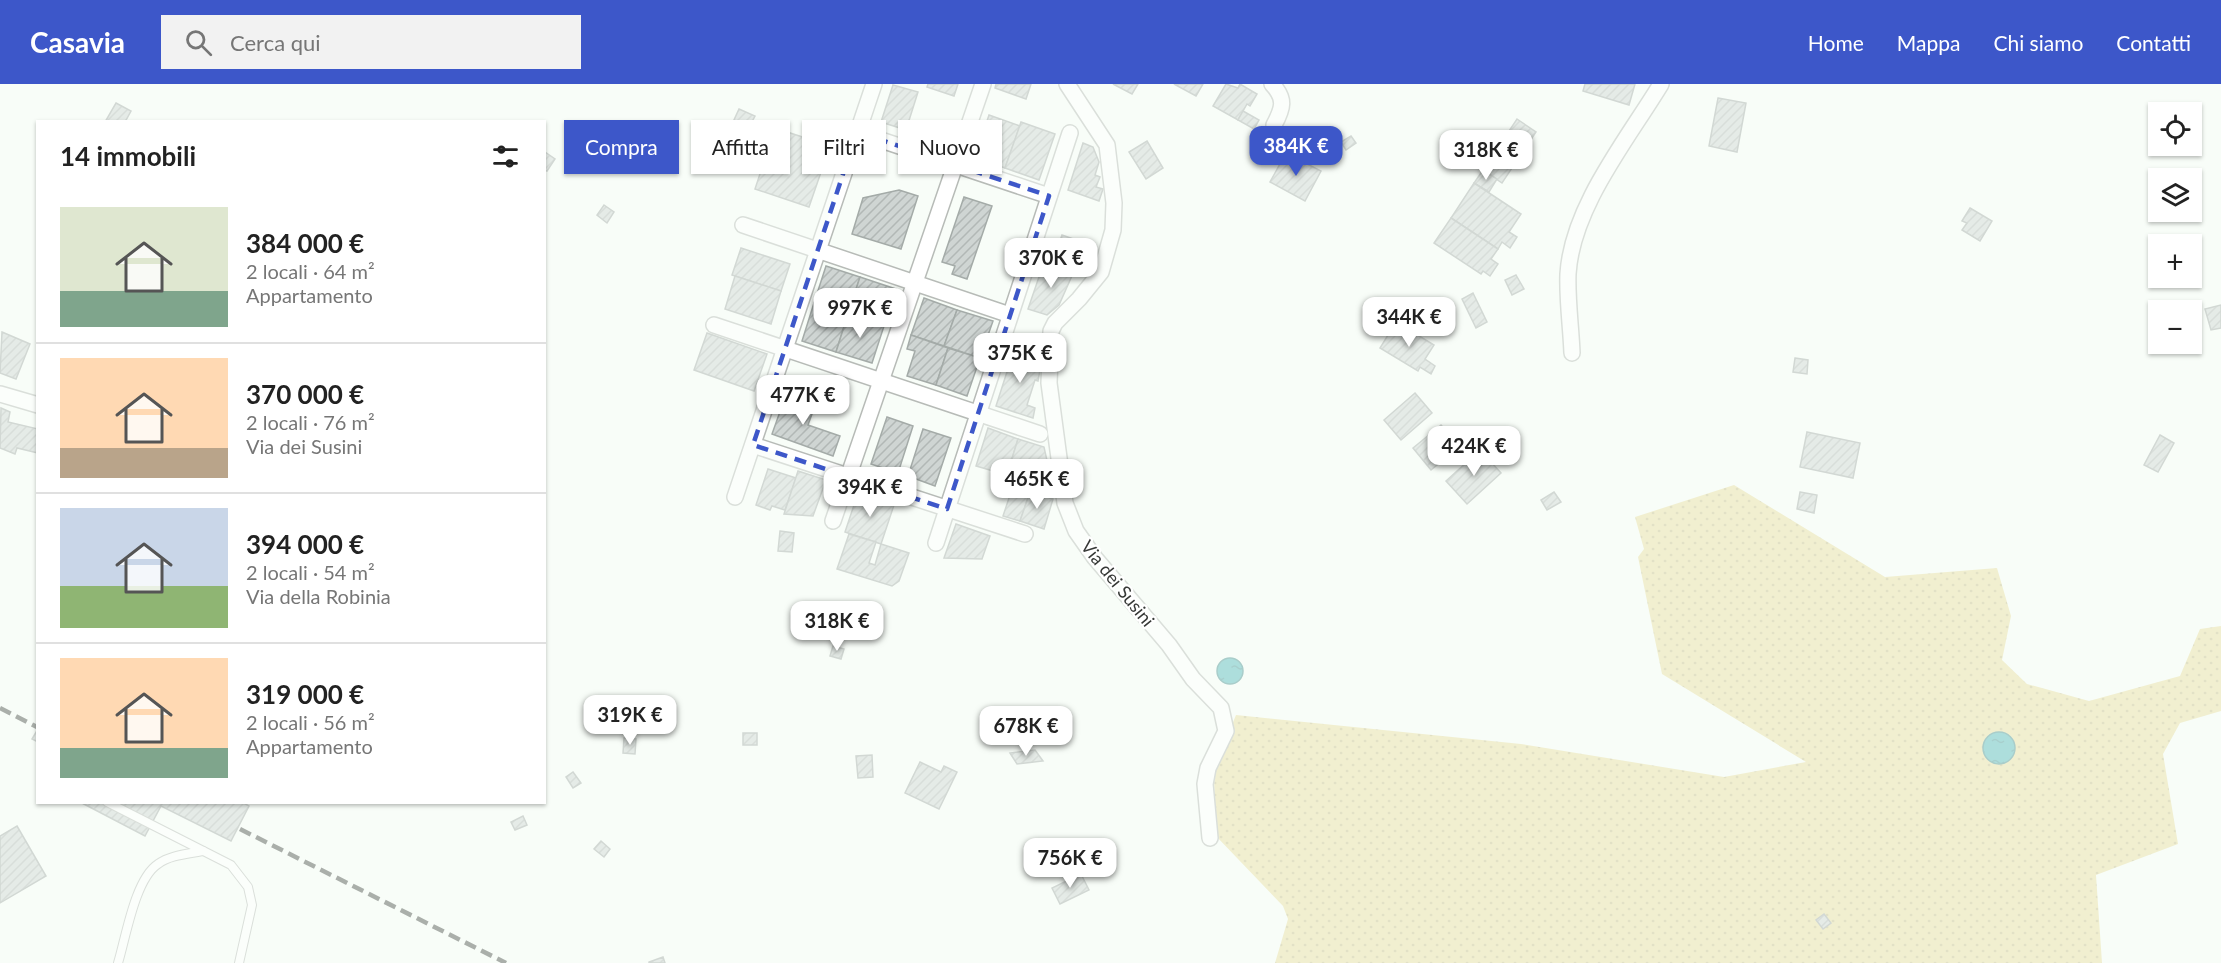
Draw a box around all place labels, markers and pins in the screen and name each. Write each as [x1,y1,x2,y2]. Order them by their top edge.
pin: 384K € [1247,126,1345,177]
pin: 318K € [1437,130,1535,181]
pin: 370K € [1002,238,1100,289]
pin: 997K € [811,288,909,339]
pin: 344K € [1360,297,1458,348]
pin: 375K € [971,333,1069,384]
pin: 477K € [754,375,852,426]
pin: 424K € [1425,426,1523,477]
pin: 465K € [988,459,1086,510]
pin: 394K € [821,467,919,518]
pin: 318K € [788,601,886,652]
pin: 319K € [581,695,679,746]
pin: 678K € [977,706,1075,757]
pin: 756K € [1021,838,1119,889]

